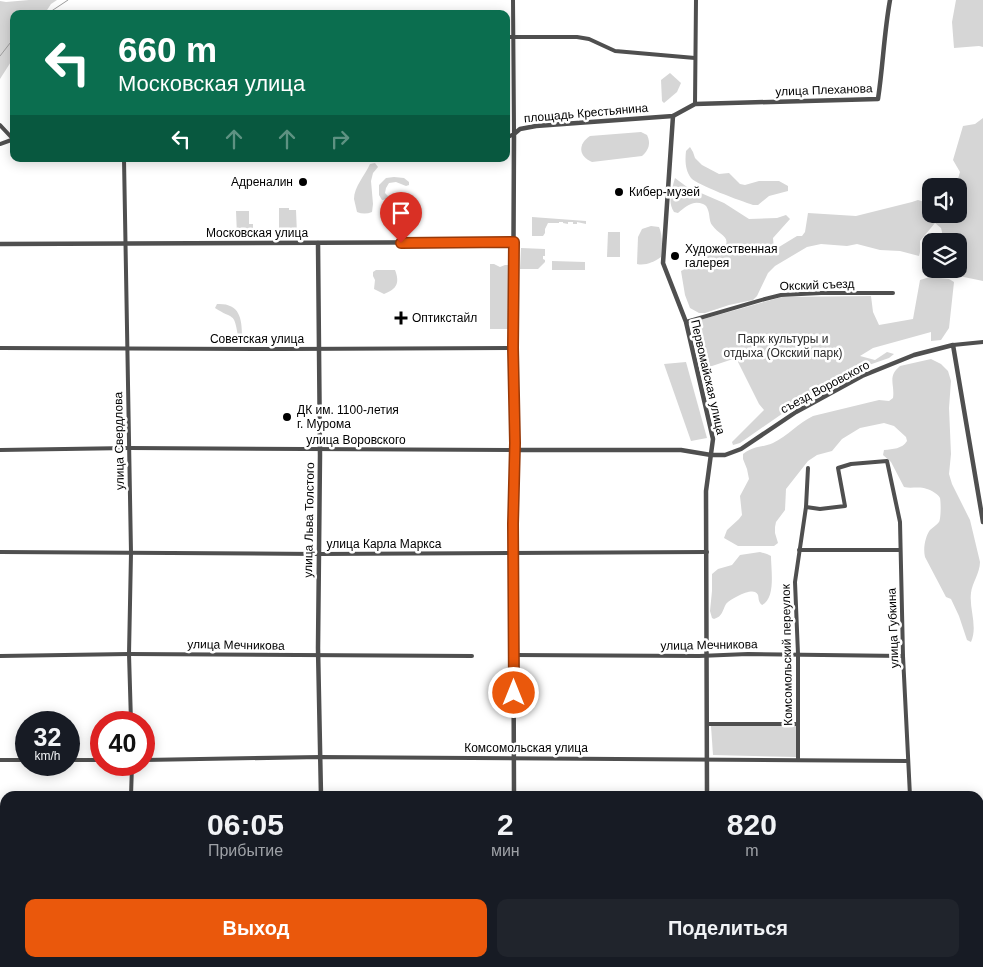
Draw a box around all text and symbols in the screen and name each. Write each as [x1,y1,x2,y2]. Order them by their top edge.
icon: left [35,30,100,95]
text: 660 m [118,30,217,69]
text: Московская улица [118,71,305,96]
street label: улица Плеханова [775,81,873,99]
street label: площадь Крестьянина [523,101,649,125]
icon: left [167,125,195,153]
icon: ahead [220,125,248,153]
icon: ahead [273,125,301,153]
icon: right [326,125,354,153]
place label: Адреналин [231,175,293,189]
marker: Адреналин [297,176,309,188]
map controls [922,178,967,278]
button: sound [922,178,967,223]
place label: Кибер-музей [629,185,700,199]
marker: Кибер-музей [613,186,625,198]
pin [380,192,422,243]
icon: arrive [387,199,415,227]
street label: Московская улица [206,226,308,240]
button: layers [922,233,967,278]
place label: Художественная галерея [685,242,777,270]
marker: Художественная галерея [669,250,681,262]
street label: Окский съезд [779,277,855,293]
marker: Оптикстайл [394,311,408,325]
place label: Оптикстайл [412,311,477,325]
street label: Первомайская улица [688,318,728,436]
street label: Советская улица [210,332,304,346]
park label: Парк культуры и отдыха (Окский парк) [724,332,842,360]
street label: съезд Воровского [778,358,872,416]
street label: улица Свердлова [111,392,127,490]
place label: ДК им. 1100-летия г. Мурома [297,403,399,431]
marker: ДК им. 1100-летия г. Мурома [281,411,293,423]
street label: улица Воровского [306,433,406,447]
street label: улица Льва Толстого [301,462,317,578]
street label: улица Карла Маркса [327,537,442,551]
street label: Комсомольский переулок [779,583,795,726]
street label: улица Губкина [885,587,901,668]
street label: улица Мечникова [187,637,285,653]
street label: улица Мечникова [660,637,758,653]
position arrow [487,666,539,718]
speed limit sign: 40 [90,711,155,776]
text: 32 [34,723,61,751]
street label: Комсомольская улица [464,741,588,755]
text: km/h [34,749,61,763]
text: 06:05 [207,808,284,841]
text: 2 [497,808,514,841]
text: 820 [727,808,777,841]
text: Прибытие [208,842,283,859]
text: мин [491,842,520,859]
text: m [745,842,758,859]
button: Выход [25,899,487,957]
button: Поделиться [497,899,959,957]

